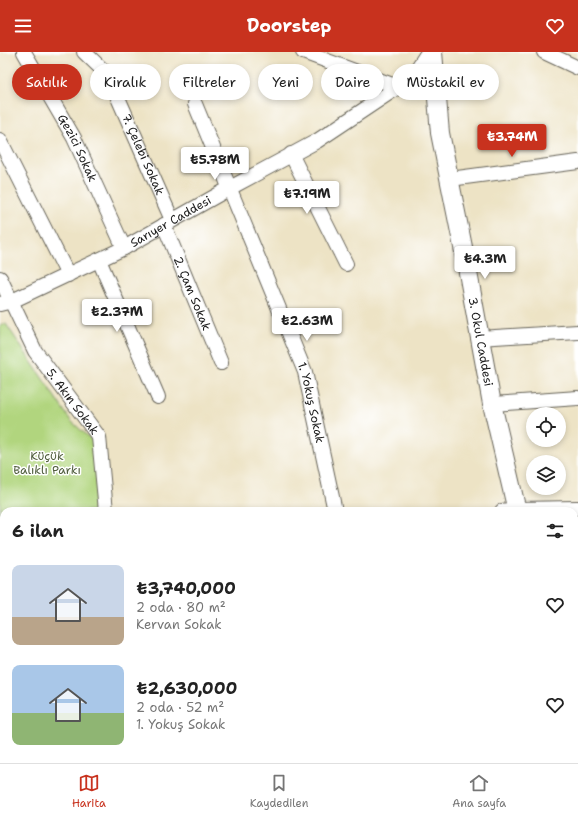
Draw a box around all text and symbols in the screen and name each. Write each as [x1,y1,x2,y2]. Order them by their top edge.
text: Doorstep [247,14,331,38]
icon: menu [12,15,34,37]
icon: heart [544,15,566,37]
chip: Satılık [12,64,82,100]
chip: Kiralık [90,64,161,100]
chip: Filtreler [169,64,250,100]
chip: Yeni [258,64,313,100]
chip: Daire [321,64,384,100]
chip: Müstakil ev [392,64,499,100]
street label: Gezici Sokak [54,111,101,184]
street label: 7. Çelebi Sokak [118,111,168,198]
pin: ₺3.74M [479,124,545,158]
text: ₺3.74M [486,128,538,145]
pin: ₺5.78M [182,147,248,181]
text: ₺5.78M [190,151,240,168]
pin: ₺7.19M [274,181,340,215]
text: ₺7.19M [283,185,331,202]
street label: Sarıyer Caddesi [127,192,214,251]
pin: ₺4.3M [457,246,513,280]
text: ₺4.3M [463,250,507,267]
street label: 2. Çam Sokak [170,254,215,333]
street label: 3. Okul Caddesi [465,296,497,388]
pin: ₺2.37M [84,299,150,333]
text: ₺2.37M [91,303,143,320]
pin: ₺2.63M [274,308,340,342]
text: ₺2.63M [281,312,333,329]
street label: 1. Yokuş Sokak [294,360,328,445]
street label: 5. Akın Sokak [43,365,103,438]
map controls [526,407,566,495]
button: locate [526,407,566,447]
park label: Küçük Balıklı Parkı [13,448,81,478]
button: layers [526,455,566,495]
text: 6 ilan [12,520,64,542]
icon: filters [544,520,566,542]
text: ₺3,740,000 [136,577,236,599]
icon: home [44,581,92,629]
icon: heart [544,594,566,616]
text: 2 oda · 80 m² [136,599,226,616]
text: Kervan Sokak [136,616,222,633]
text: ₺2,630,000 [136,677,238,699]
icon: home [44,681,92,729]
icon: heart [544,694,566,716]
text: 2 oda · 52 m² [136,699,224,716]
text: 1. Yokuş Sokak [136,716,225,733]
tab: Harita [72,772,106,811]
tab: Kaydedilen [250,772,308,811]
tab: Ana sayfa [452,772,506,811]

